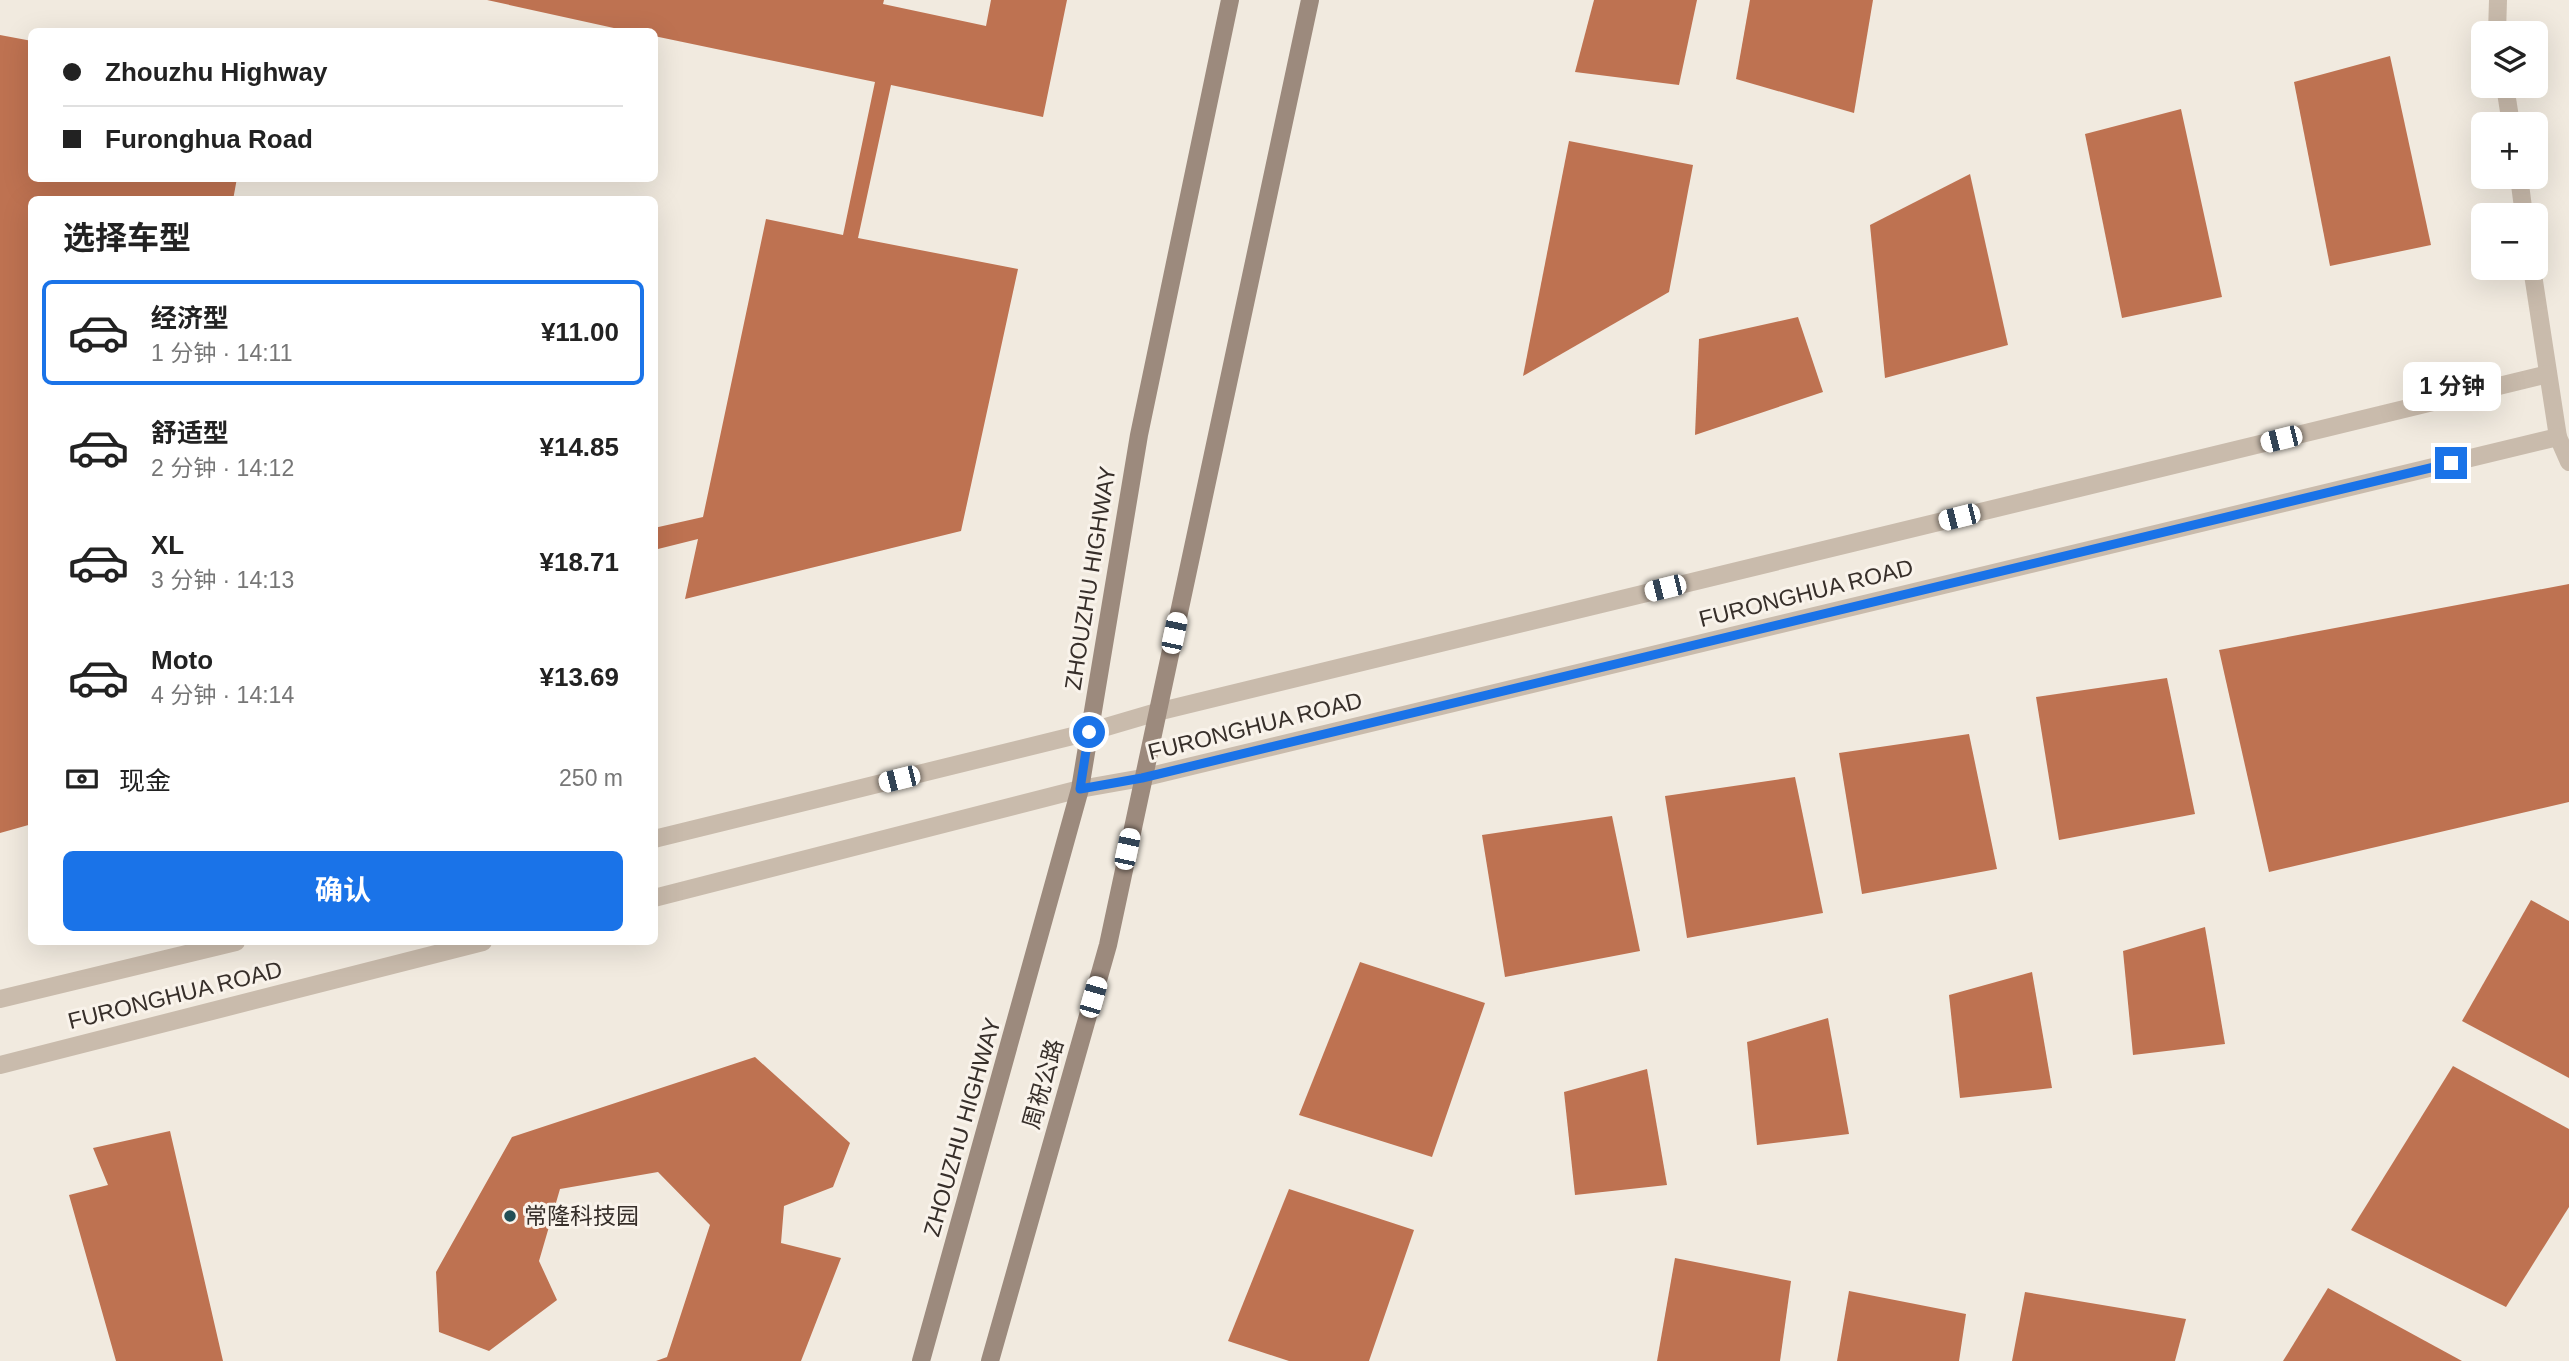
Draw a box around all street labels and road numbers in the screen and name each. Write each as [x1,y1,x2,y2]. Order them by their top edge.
street label: ZHOUZHU HIGHWAY [1059,464,1121,692]
street label: FURONGHUA ROAD [1696,554,1916,632]
street label: FURONGHUA ROAD [1145,687,1365,765]
street label: FURONGHUA ROAD [65,956,285,1034]
street label: ZHOUZHU HIGHWAY [918,1015,1006,1239]
street label: 周祝公路 [1018,1036,1068,1132]

